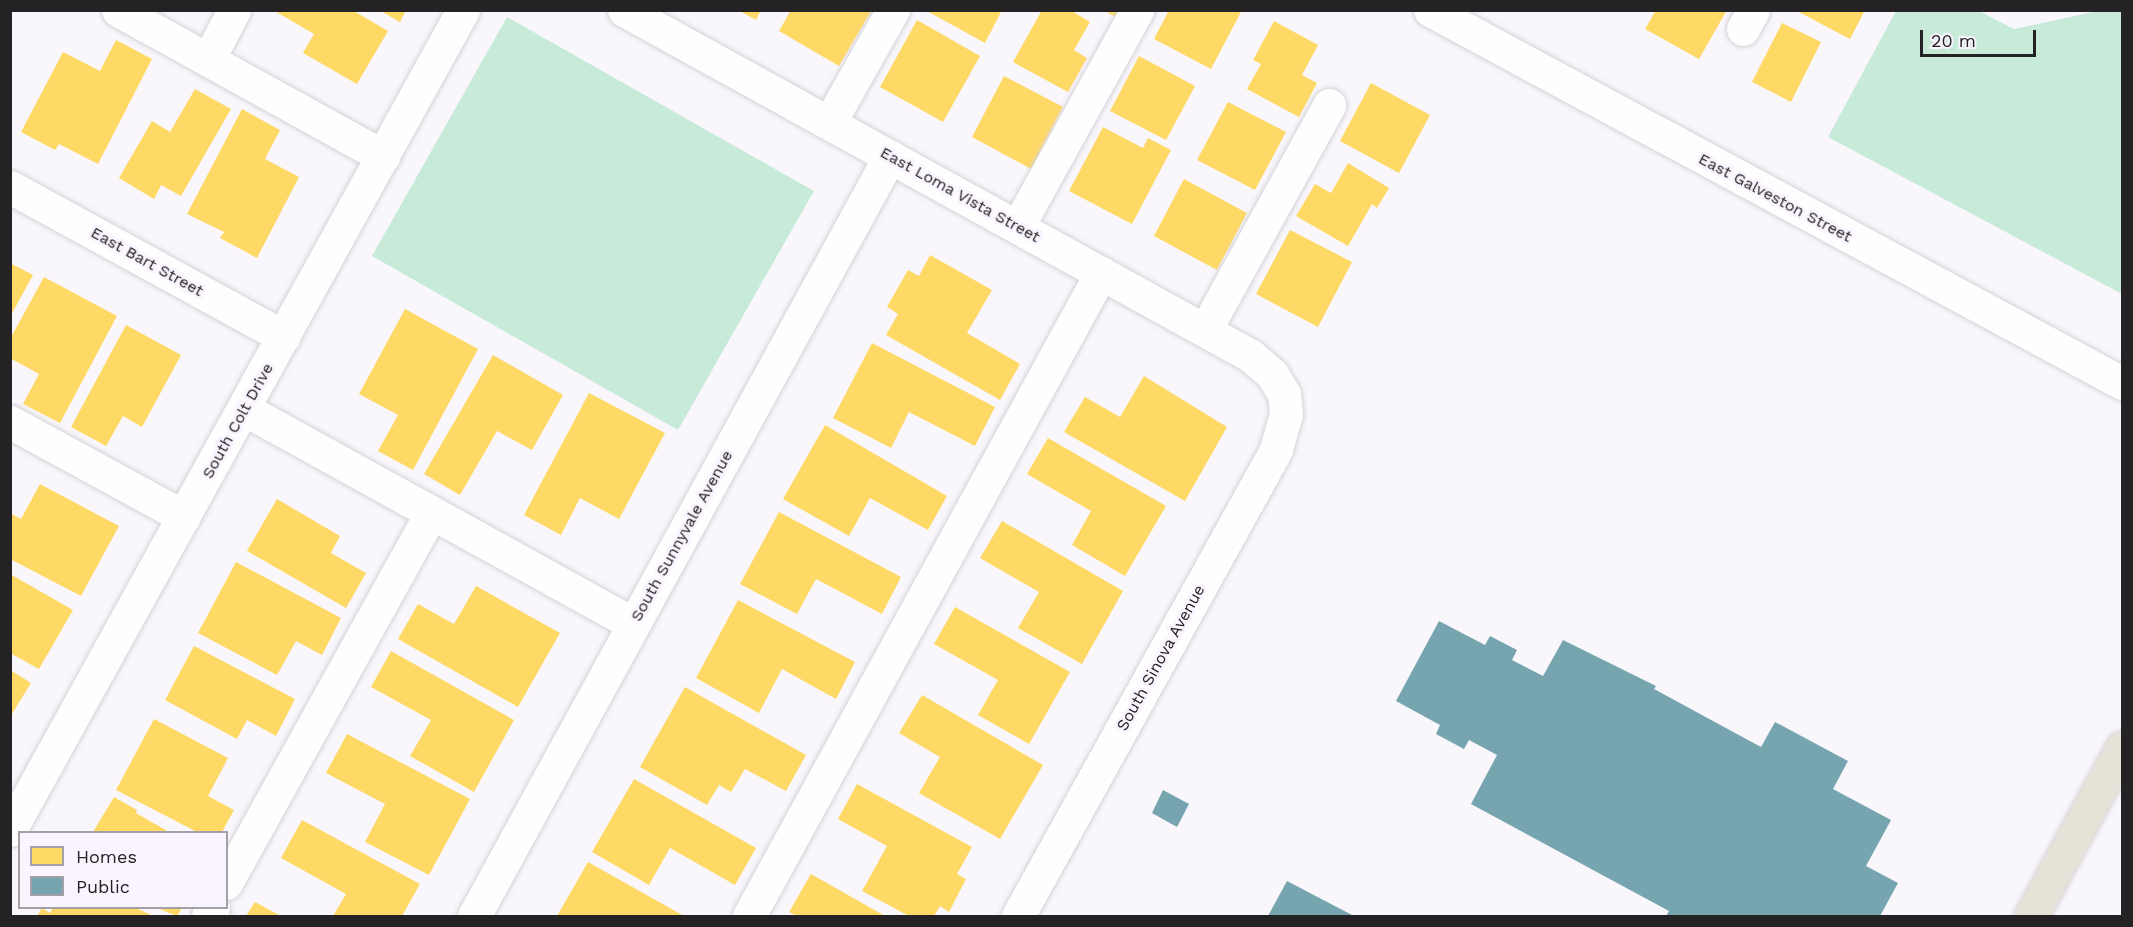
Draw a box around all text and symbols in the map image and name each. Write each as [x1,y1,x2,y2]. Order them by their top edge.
scale bar [1923,18,2038,56]
text: 20 m [1931,30,1976,51]
street label: East Loma Vista Street [876,143,1044,247]
street label: East Galveston Street [1695,149,1855,247]
street label: East Bart Street [87,223,207,301]
street label: South Colt Drive [198,360,278,482]
street label: South Sunnyvale Avenue [627,447,737,625]
street label: South Sinova Avenue [1113,581,1209,735]
legend [18,831,228,909]
text: Homes [76,846,137,867]
text: Public [76,876,130,897]

